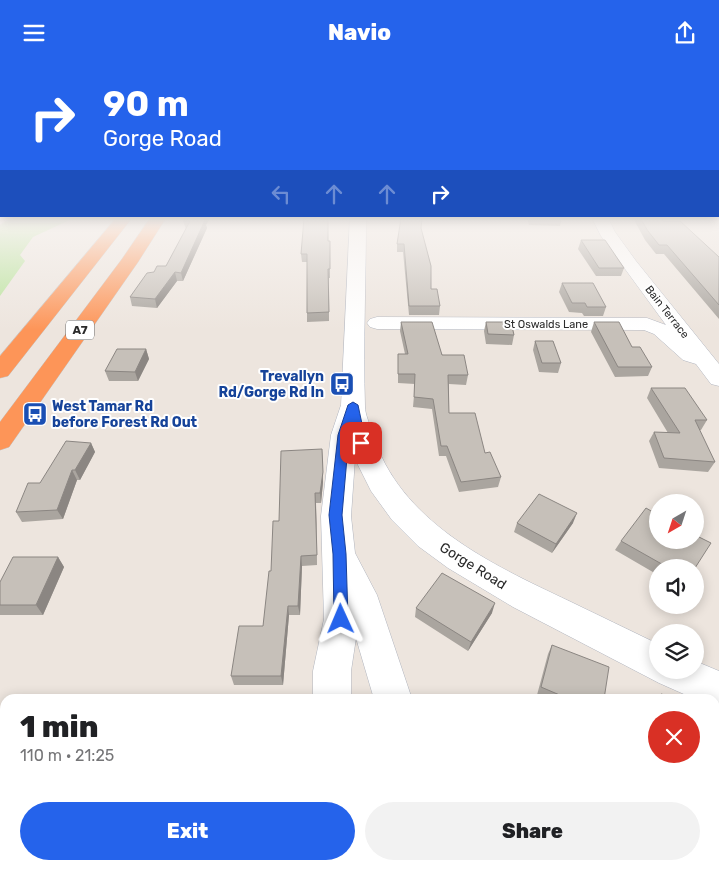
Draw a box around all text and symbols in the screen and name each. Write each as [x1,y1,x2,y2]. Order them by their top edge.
icon: menu [20,19,48,47]
text: Navio [328,19,391,46]
icon: share [671,19,699,47]
text: 90 m [103,83,189,125]
icon: right [20,85,85,150]
text: Gorge Road [103,125,222,152]
icon: left [267,180,295,208]
icon: ahead [320,180,348,208]
icon: ahead [373,180,401,208]
icon: right [426,180,454,208]
street label: Bain Terrace [642,283,692,341]
street label: St Oswalds Lane [504,318,588,331]
road number: A7 [66,321,94,339]
place label: Trevallyn Rd/Gorge Rd In [218,368,324,401]
bus stop icon: Trevallyn Rd/Gorge Rd In [329,371,355,397]
place label: West Tamar Rd before Forest Rd Out [52,398,198,431]
bus stop icon: West Tamar Rd before Forest Rd Out [22,401,48,427]
pin [340,422,382,464]
icon: arrive [347,429,375,457]
north arrow [649,494,704,549]
map controls [649,494,704,679]
street label: Gorge Road [436,539,510,593]
button: sound [649,559,704,614]
position arrow [314,592,366,644]
button: layers [649,624,704,679]
text: 1 min [20,709,98,745]
button: close [648,711,700,763]
text: 110 m · 21:25 [20,746,114,765]
button: Exit [20,802,355,860]
button: Share [365,802,700,860]

